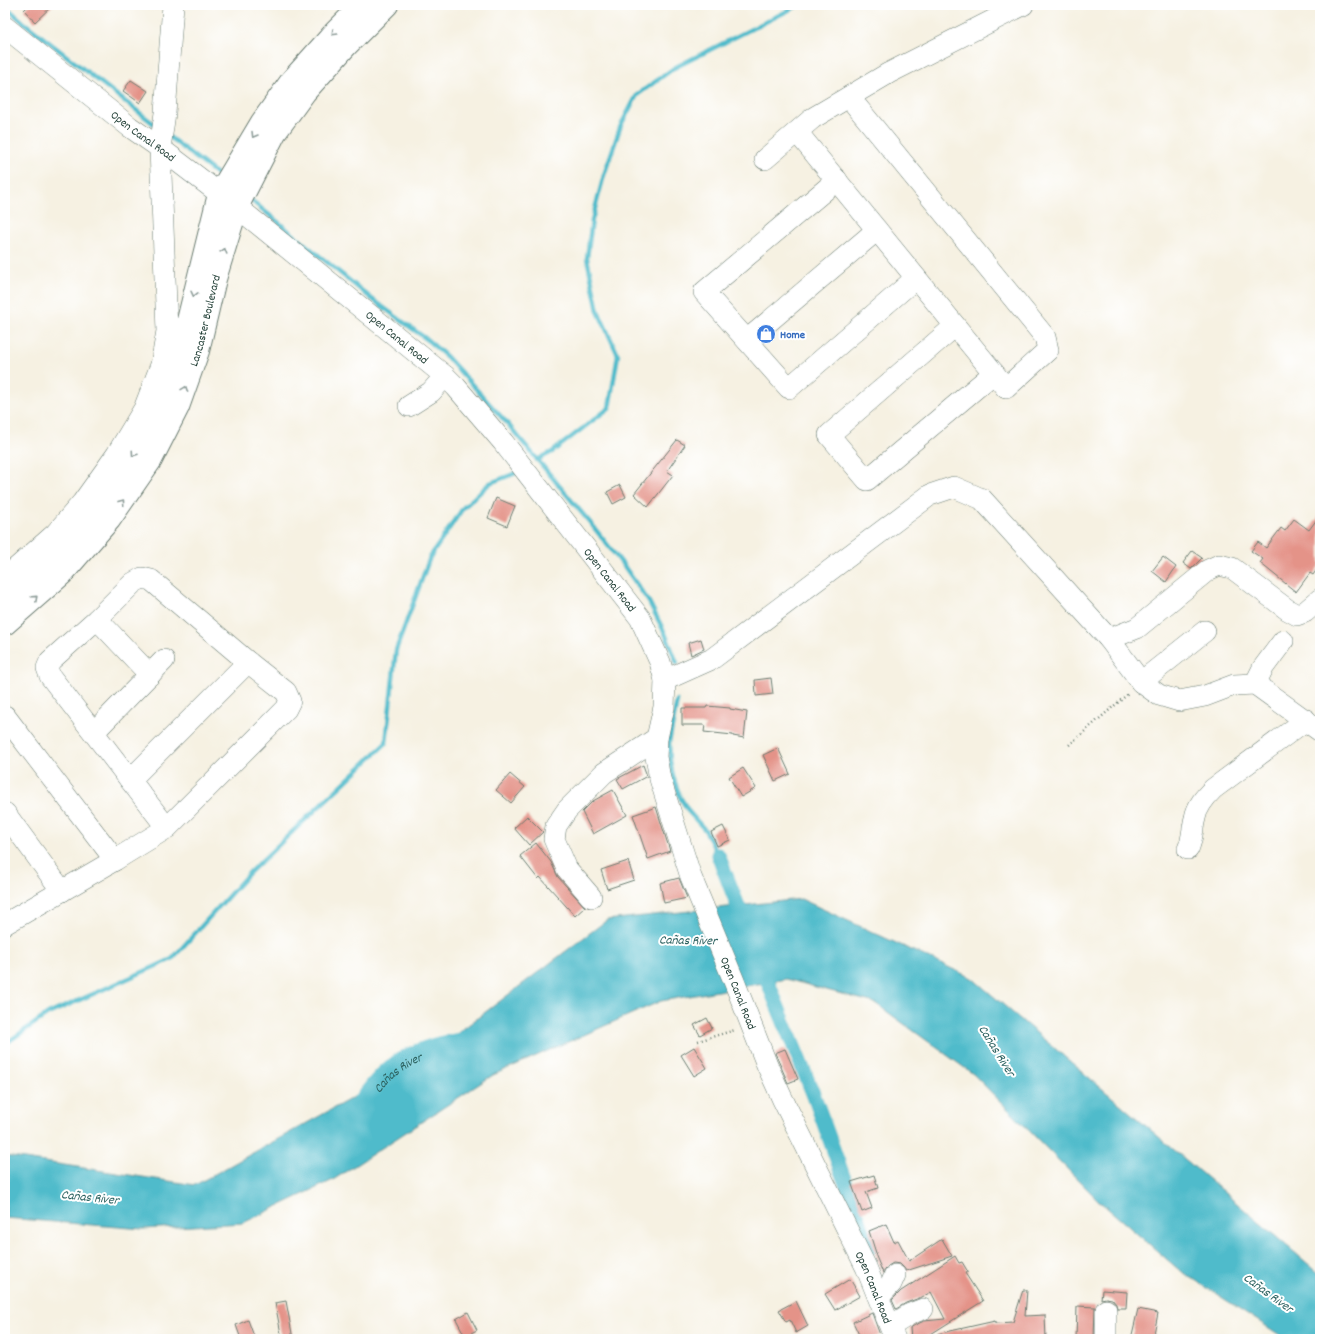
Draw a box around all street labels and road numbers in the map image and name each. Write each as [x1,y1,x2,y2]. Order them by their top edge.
street label: Open Canal Road [106,107,178,167]
street label: Lancaster Boulevard [186,273,226,369]
street label: Open Canal Road [361,307,431,369]
street label: Open Canal Road [579,545,639,616]
street label: Open Canal Road [715,955,759,1032]
street label: Open Canal Road [850,1249,895,1326]

